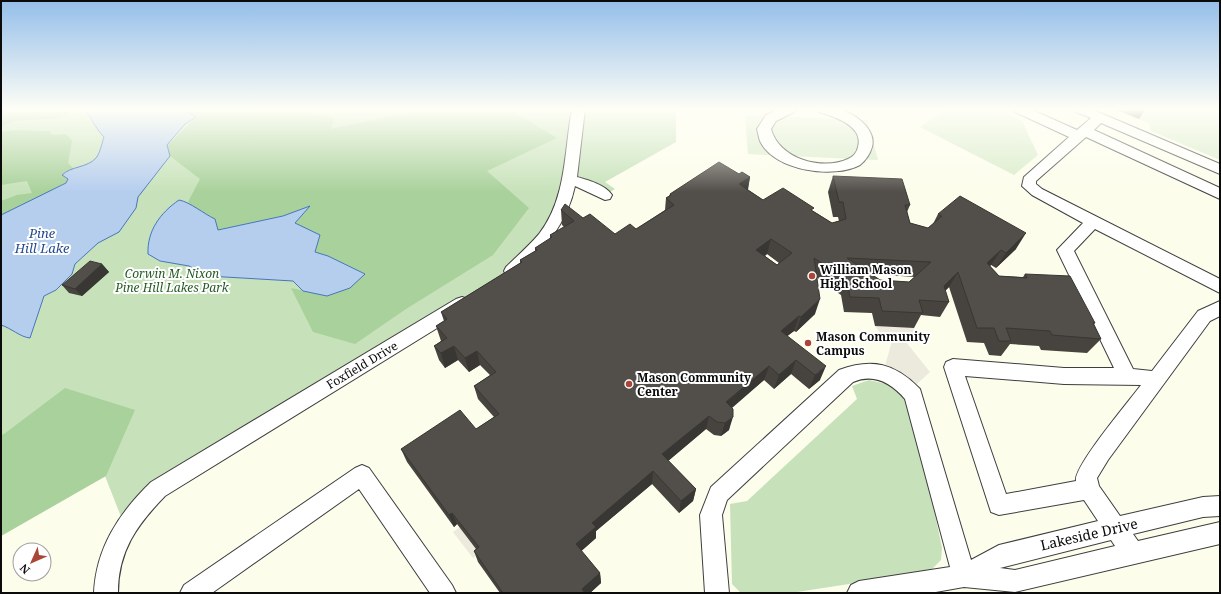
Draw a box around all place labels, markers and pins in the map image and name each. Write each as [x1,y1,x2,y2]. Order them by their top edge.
place label: William Mason High School [820,261,912,292]
marker: William Mason High School [807,271,817,281]
place label: Mason Community Campus [816,328,930,359]
marker: Mason Community Campus [803,338,813,348]
place label: Mason Community Center [637,369,751,400]
marker: Mason Community Center [624,379,634,389]

